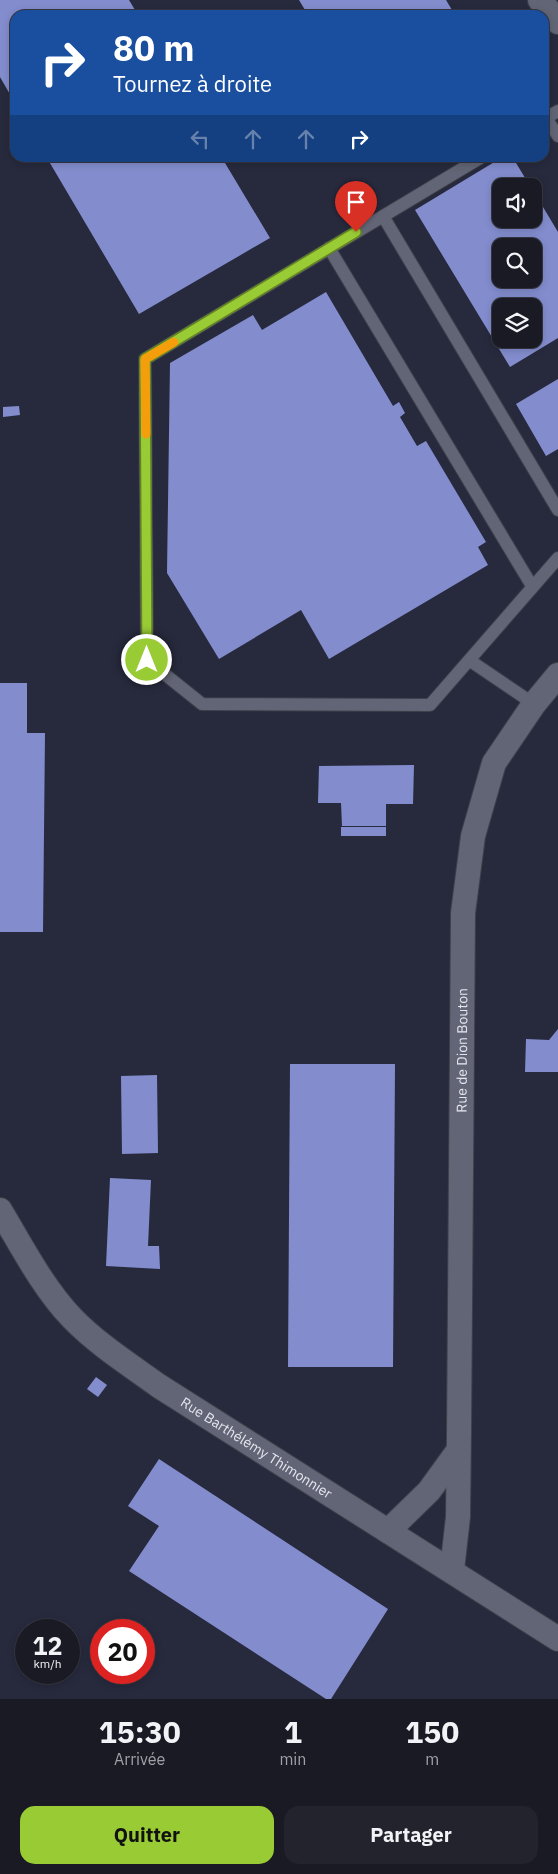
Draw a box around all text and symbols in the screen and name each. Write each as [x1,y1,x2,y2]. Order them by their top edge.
text: 80 m [113,25,195,71]
icon: right [30,30,95,95]
text: Tournez à droite [113,69,272,98]
icon: left [186,125,214,153]
icon: ahead [239,125,267,153]
icon: ahead [292,125,320,153]
icon: right [345,125,373,153]
map controls [492,178,542,348]
button: sound [492,178,542,228]
pin [335,181,377,232]
icon: arrive [342,188,370,216]
button: search [492,238,542,288]
button: layers [492,298,542,348]
position arrow [120,633,172,685]
street label: Rue de Dion Bouton [452,988,471,1113]
street label: Rue Barthélémy Thimonnier [177,1393,336,1502]
speed limit sign: 20 [90,1619,155,1684]
text: 12 [32,1629,63,1662]
text: km/h [33,1656,62,1671]
text: 15:30 [99,1712,181,1751]
text: 1 [284,1712,302,1751]
text: 150 [405,1712,459,1751]
text: Arrivée [114,1749,165,1769]
text: min [279,1749,306,1769]
text: m [425,1749,439,1769]
button: Quitter [20,1806,274,1864]
button: Partager [284,1806,538,1864]

